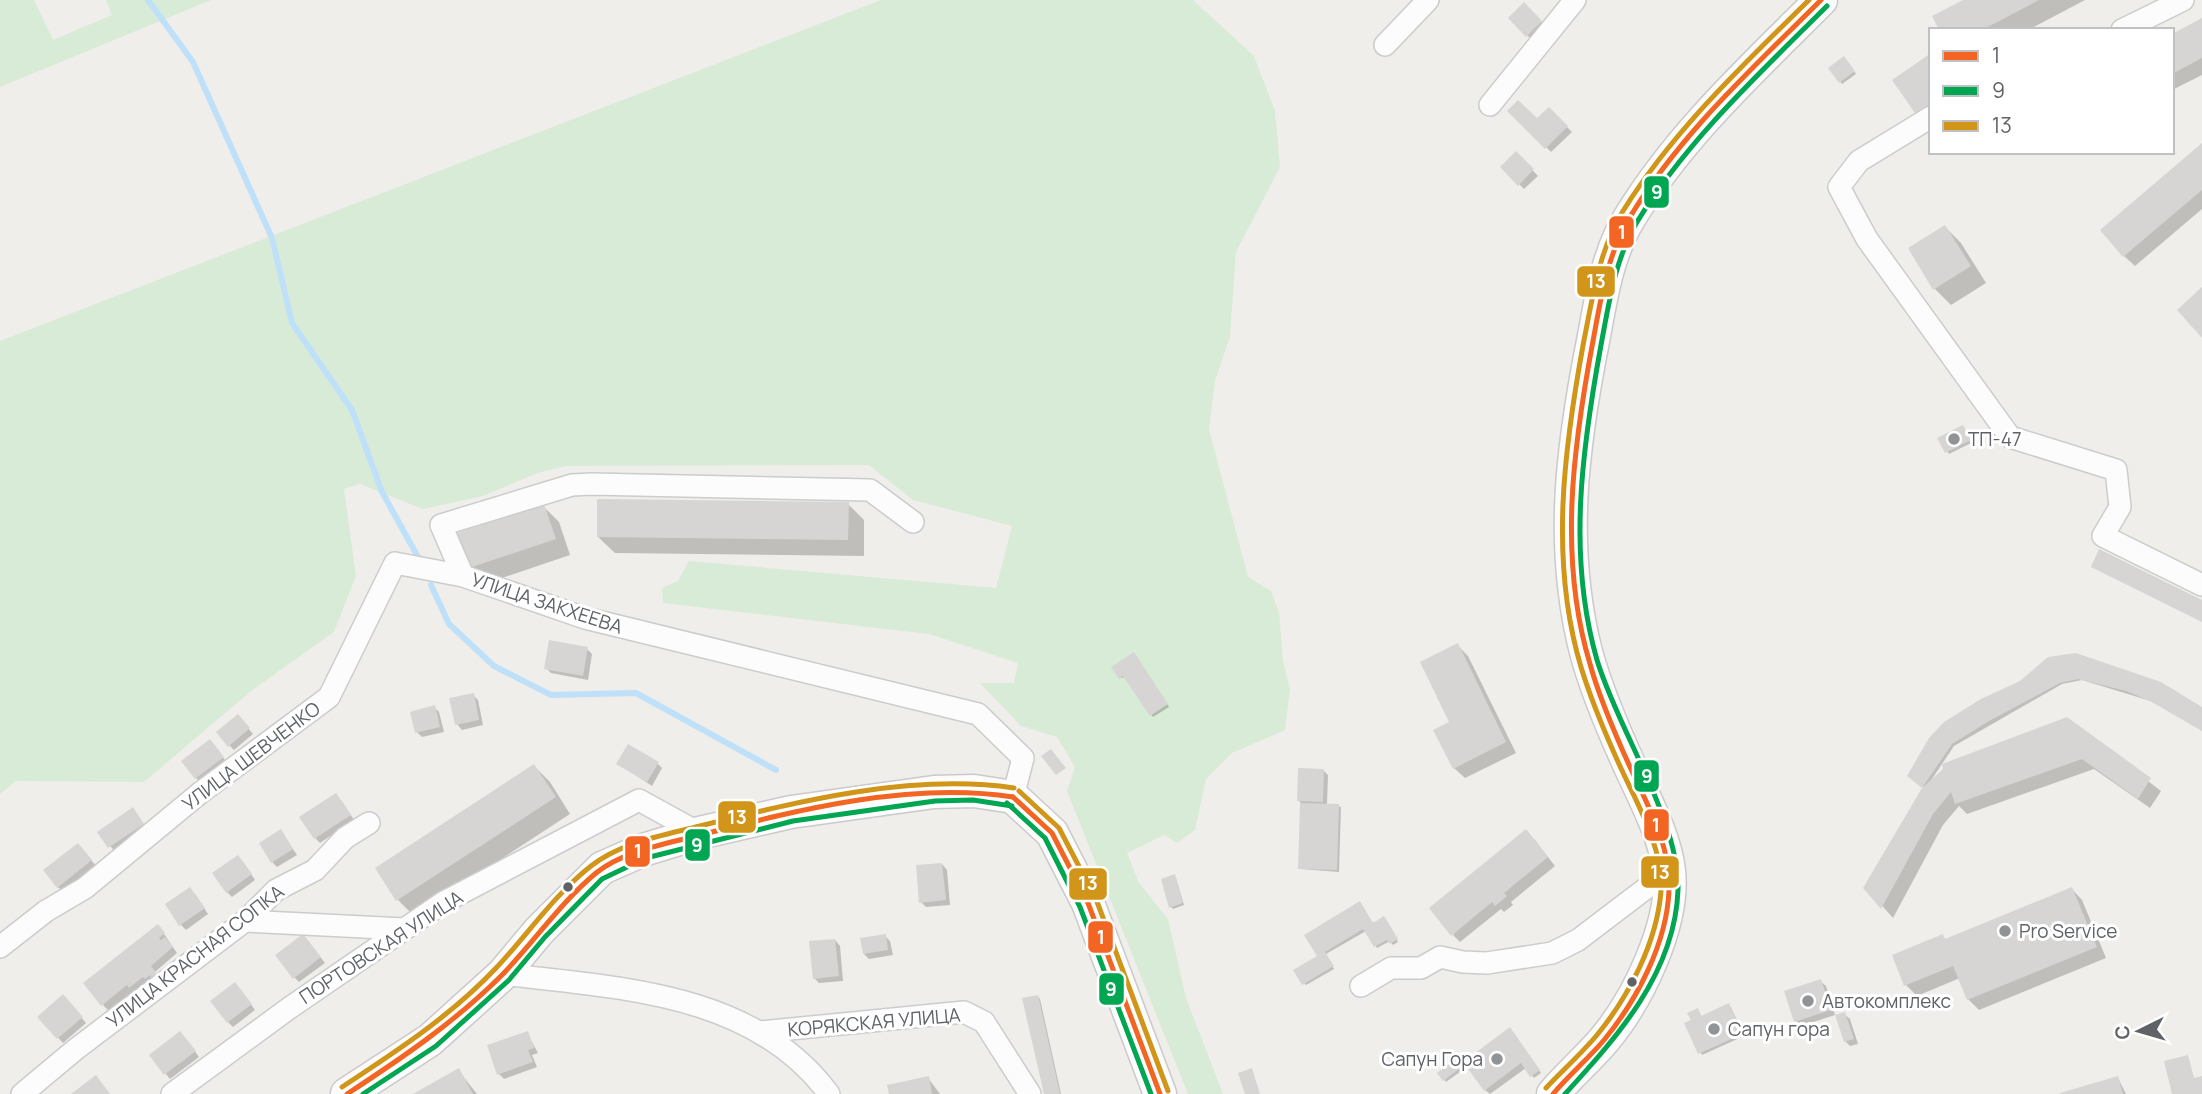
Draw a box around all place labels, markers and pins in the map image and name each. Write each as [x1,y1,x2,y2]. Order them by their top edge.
place label: ТП-47 [1968,426,2021,452]
marker: ТП-47 [1946,431,1962,447]
unlabelled marker [561,880,575,894]
place label: Pro Service [2019,918,2117,944]
marker: Pro Service [1997,923,2013,939]
unlabelled marker [1625,975,1639,989]
place label: Автокомплекс [1822,988,1951,1014]
marker: Автокомплекс [1800,993,1816,1009]
place label: Сапун гора [1728,1016,1830,1042]
marker: Сапун гора [1706,1021,1722,1037]
place label: Сапун Гора [1381,1046,1483,1072]
marker: Сапун Гора [1489,1051,1505,1067]

